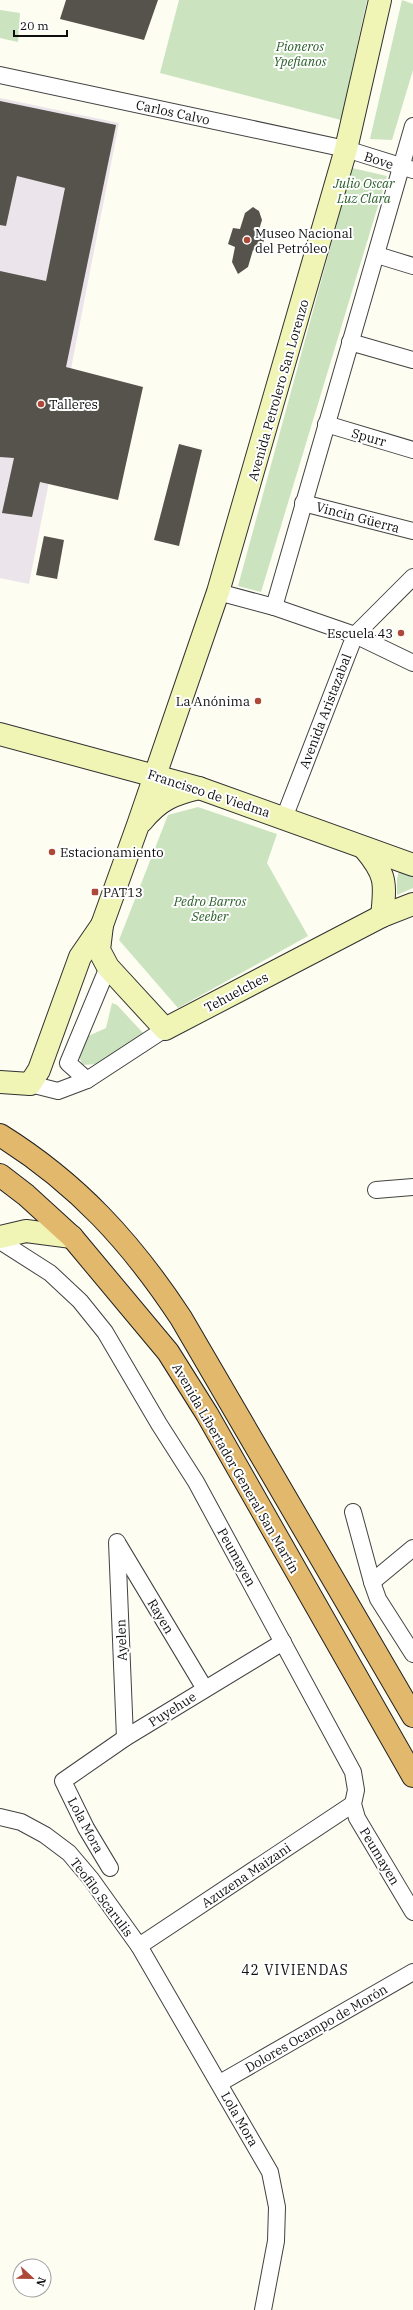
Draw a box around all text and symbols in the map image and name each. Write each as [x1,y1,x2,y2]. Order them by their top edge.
scale bar [14,12,67,38]
text: 20 m [20,18,49,33]
park label: Pioneros Ypefianos [273,38,327,70]
street label: Carlos Calvo [134,96,211,129]
street label: Bove [362,148,396,173]
park label: Julio Oscar Luz Clara [332,175,395,207]
place label: Museo Nacional del Petróleo [255,225,353,257]
marker: Museo Nacional del Petróleo [242,235,252,245]
street label: Avenida Petrolero San Lorenzo [244,297,313,483]
place label: Talleres [49,396,98,413]
marker: Talleres [36,399,46,409]
street label: Spurr [350,424,388,451]
street label: Vincin Güerra [314,498,402,537]
place label: Escuela 43 [327,625,393,642]
marker: Escuela 43 [396,628,406,638]
street label: Avenida Aristazabal [296,651,355,771]
place label: La Anónima [176,693,250,710]
marker: La Anónima [253,696,263,706]
street label: Francisco de Viedma [145,766,272,821]
place label: Estacionamiento [60,844,164,861]
marker: Estacionamiento [47,847,57,857]
place label: PAT13 [103,884,143,901]
marker: PAT13 [90,887,100,897]
park label: Pedro Barros Seeber [173,893,247,925]
street label: Tehuelches [201,968,271,1016]
street label: Avenida Libertador General San Martín [168,1360,303,1576]
street label: Peumayen [214,1525,260,1589]
street label: Rayen [144,1596,178,1637]
street label: Ayelen [112,1619,131,1661]
street label: Puyehue [145,1688,199,1731]
street label: Lola Mora [64,1794,107,1856]
street label: Peumayen [356,1824,403,1888]
street label: Azuzena Maizani [198,1839,294,1912]
street label: Teofilo Scarulis [66,1854,137,1940]
district label: 42 VIVIENDAS [241,1961,349,1979]
street label: Dolores Ocampo de Morón [242,1981,391,2076]
street label: Lola Mora [217,2089,262,2150]
north arrow [12,2258,52,2298]
text: N [33,2275,49,2289]

